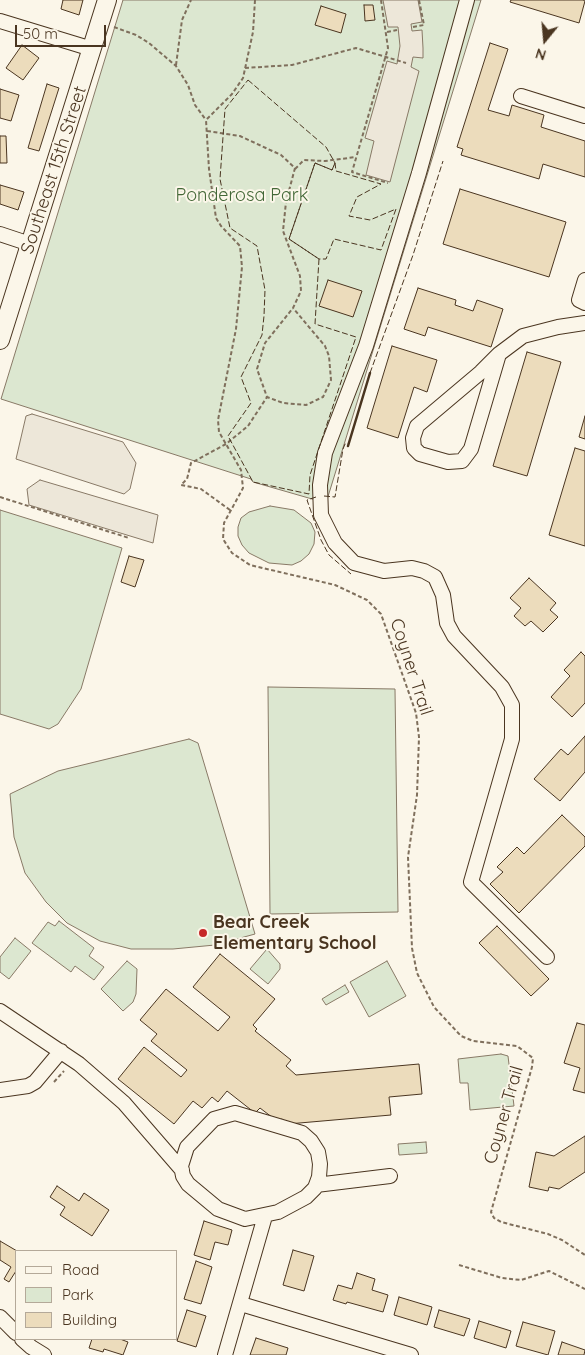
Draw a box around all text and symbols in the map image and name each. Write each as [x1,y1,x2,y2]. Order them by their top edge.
scale bar [18,15,109,47]
north arrow [520,15,570,65]
text: 50 m [23,24,58,43]
text: N [533,44,548,64]
street label: Southeast 15th Street [17,83,91,257]
park label: Ponderosa Park [176,185,308,207]
street label: Coyner Trail [385,616,437,718]
place label: Bear Creek Elementary School [213,912,377,954]
marker: Bear Creek Elementary School [197,927,209,939]
street label: Coyner Trail [480,1064,528,1166]
legend [15,1250,178,1340]
text: Road [62,1260,99,1279]
text: Park [62,1285,94,1304]
text: Building [62,1310,117,1329]

